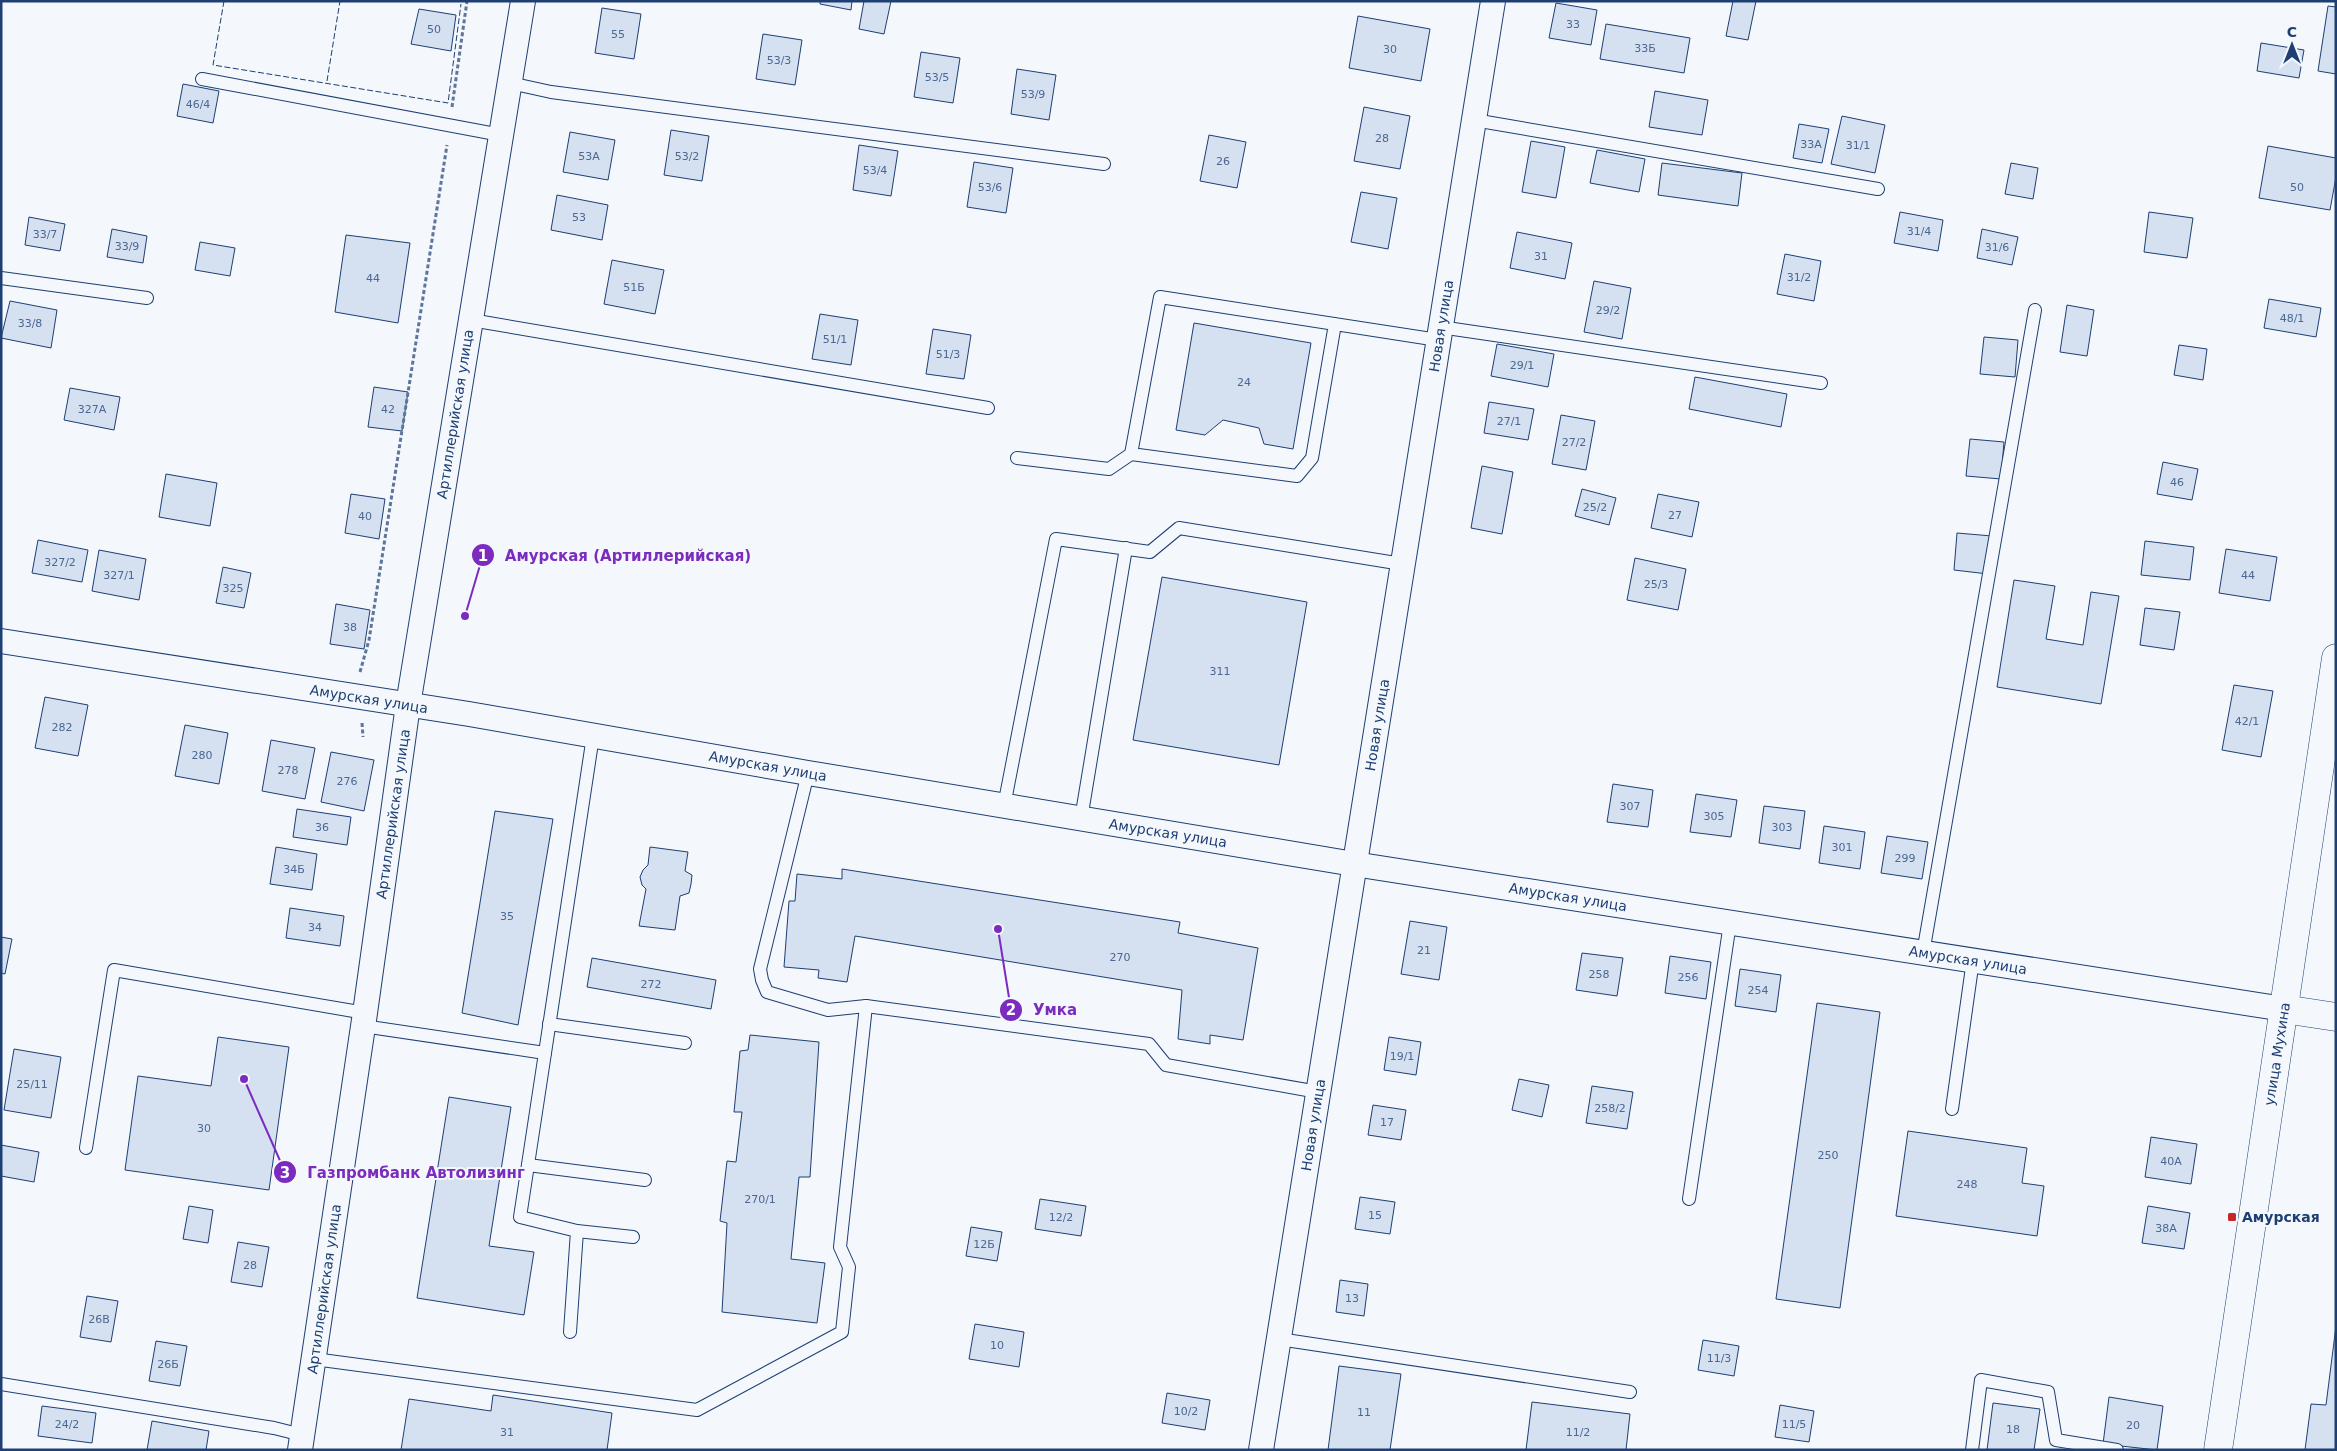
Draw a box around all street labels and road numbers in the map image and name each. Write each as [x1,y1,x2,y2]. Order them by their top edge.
street label: Новая улица [1426,279,1456,373]
street label: Артиллерийская улица [434,328,476,500]
street label: Новая улица [1362,678,1392,772]
street label: Амурская улица [309,682,429,716]
street label: Артиллерийская улица [373,728,413,900]
street label: Амурская улица [708,748,828,784]
street label: Амурская улица [1108,816,1228,850]
street label: Амурская улица [1508,880,1628,914]
street label: Амурская улица [1908,943,2028,977]
street label: улица Мухина [2261,1001,2293,1107]
street label: Новая улица [1298,1078,1328,1172]
street label: Артиллерийская улица [304,1203,344,1375]

